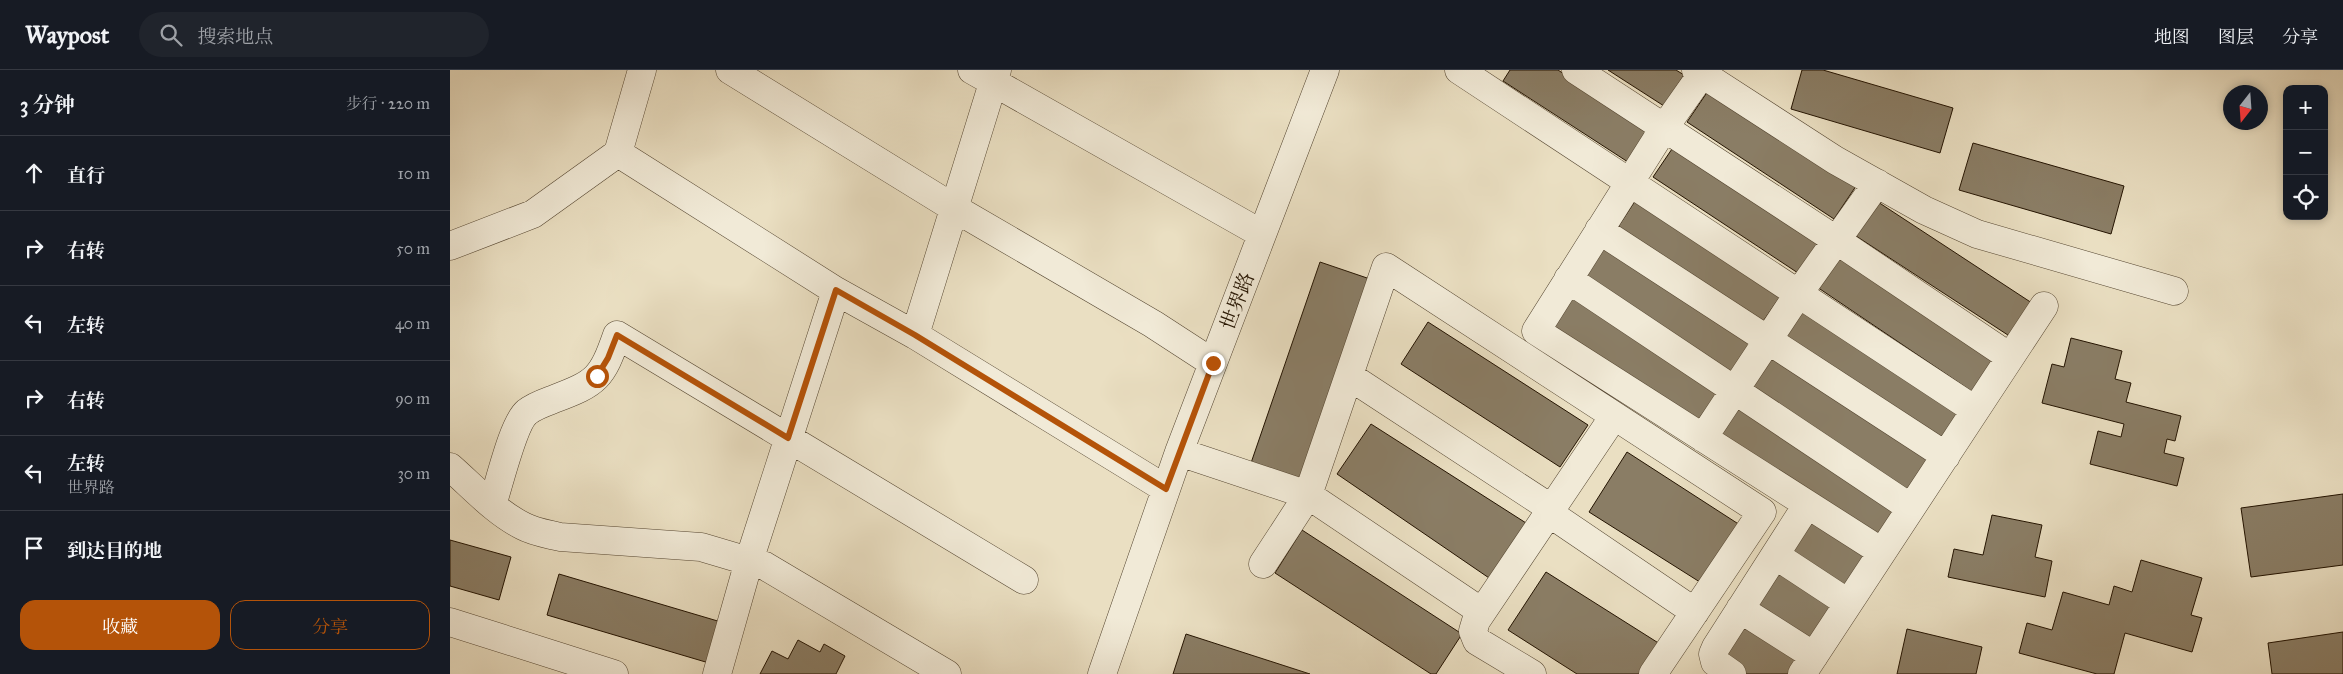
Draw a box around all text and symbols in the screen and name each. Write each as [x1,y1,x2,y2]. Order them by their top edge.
search box [139,12,489,57]
text: Waypost [25,20,109,50]
icon: search [157,21,185,49]
text: 搜索地点 [197,25,273,48]
text: 地图 [2154,26,2190,48]
text: 图层 [2218,26,2254,48]
text: 分享 [2282,26,2318,48]
north arrow [2223,85,2268,130]
map controls [2283,85,2328,220]
button: + [2283,85,2328,130]
text: 3 分钟 [20,92,75,118]
text: 步行 · 220 m [346,94,430,113]
button: − [2283,130,2328,175]
icon: ahead [20,159,48,187]
text: 直行 [67,164,105,187]
text: 10 m [398,164,430,183]
button: locate [2283,175,2328,220]
icon: right [20,234,48,262]
text: 右转 [67,239,105,262]
text: 50 m [396,239,430,258]
street label: 世界路 [1215,269,1259,333]
icon: left [20,309,48,337]
text: 左转 [67,314,105,337]
text: 40 m [395,314,430,333]
route end [1202,352,1225,375]
route start [586,365,609,388]
icon: right [20,384,48,412]
text: 右转 [67,389,105,412]
text: 90 m [395,389,430,408]
text: 左转 [67,452,105,475]
icon: left [20,459,48,487]
text: 30 m [397,464,430,483]
text: 世界路 [67,478,115,497]
icon: arrive [20,534,48,562]
text: 到达目的地 [67,539,162,562]
button: 收藏 [20,600,220,650]
button: 分享 [230,600,430,650]

